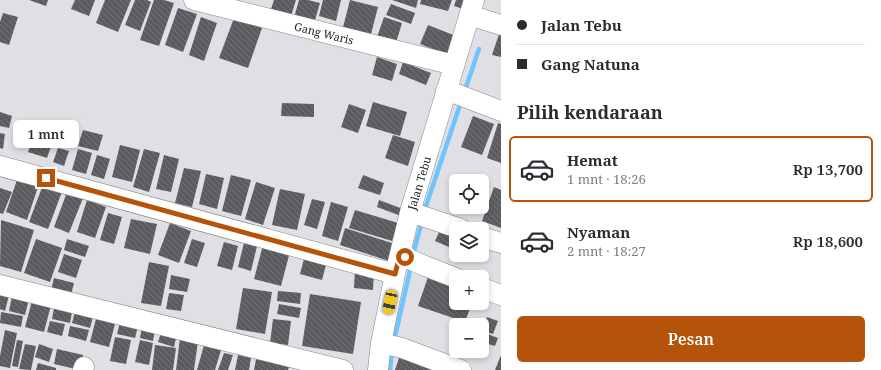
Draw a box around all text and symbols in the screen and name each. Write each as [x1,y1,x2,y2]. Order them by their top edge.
text: Jalan Tebu [541,15,622,35]
street label: Gang Waris [293,18,355,48]
text: Gang Natuna [541,54,640,74]
text: Pilih kendaraan [517,100,663,124]
callout: 1 mnt [13,120,79,148]
text: 1 mnt [28,125,64,143]
text: Hemat [567,150,618,170]
icon: car [519,151,555,187]
street label: Jalan Tebu [403,154,434,213]
text: Rp 13,700 [793,159,863,179]
route end [37,169,55,187]
text: 1 mnt · 18:26 [567,170,646,188]
map controls [449,174,489,358]
button: locate [449,174,489,214]
button: layers [449,222,489,262]
text: Nyaman [567,222,630,242]
icon: car [519,223,555,259]
text: Rp 18,600 [793,231,863,251]
text: 2 mnt · 18:27 [567,242,646,260]
route start [396,248,414,266]
button: + [449,270,489,310]
car [382,289,398,315]
button: Pesan [517,316,865,362]
button: − [449,318,489,358]

